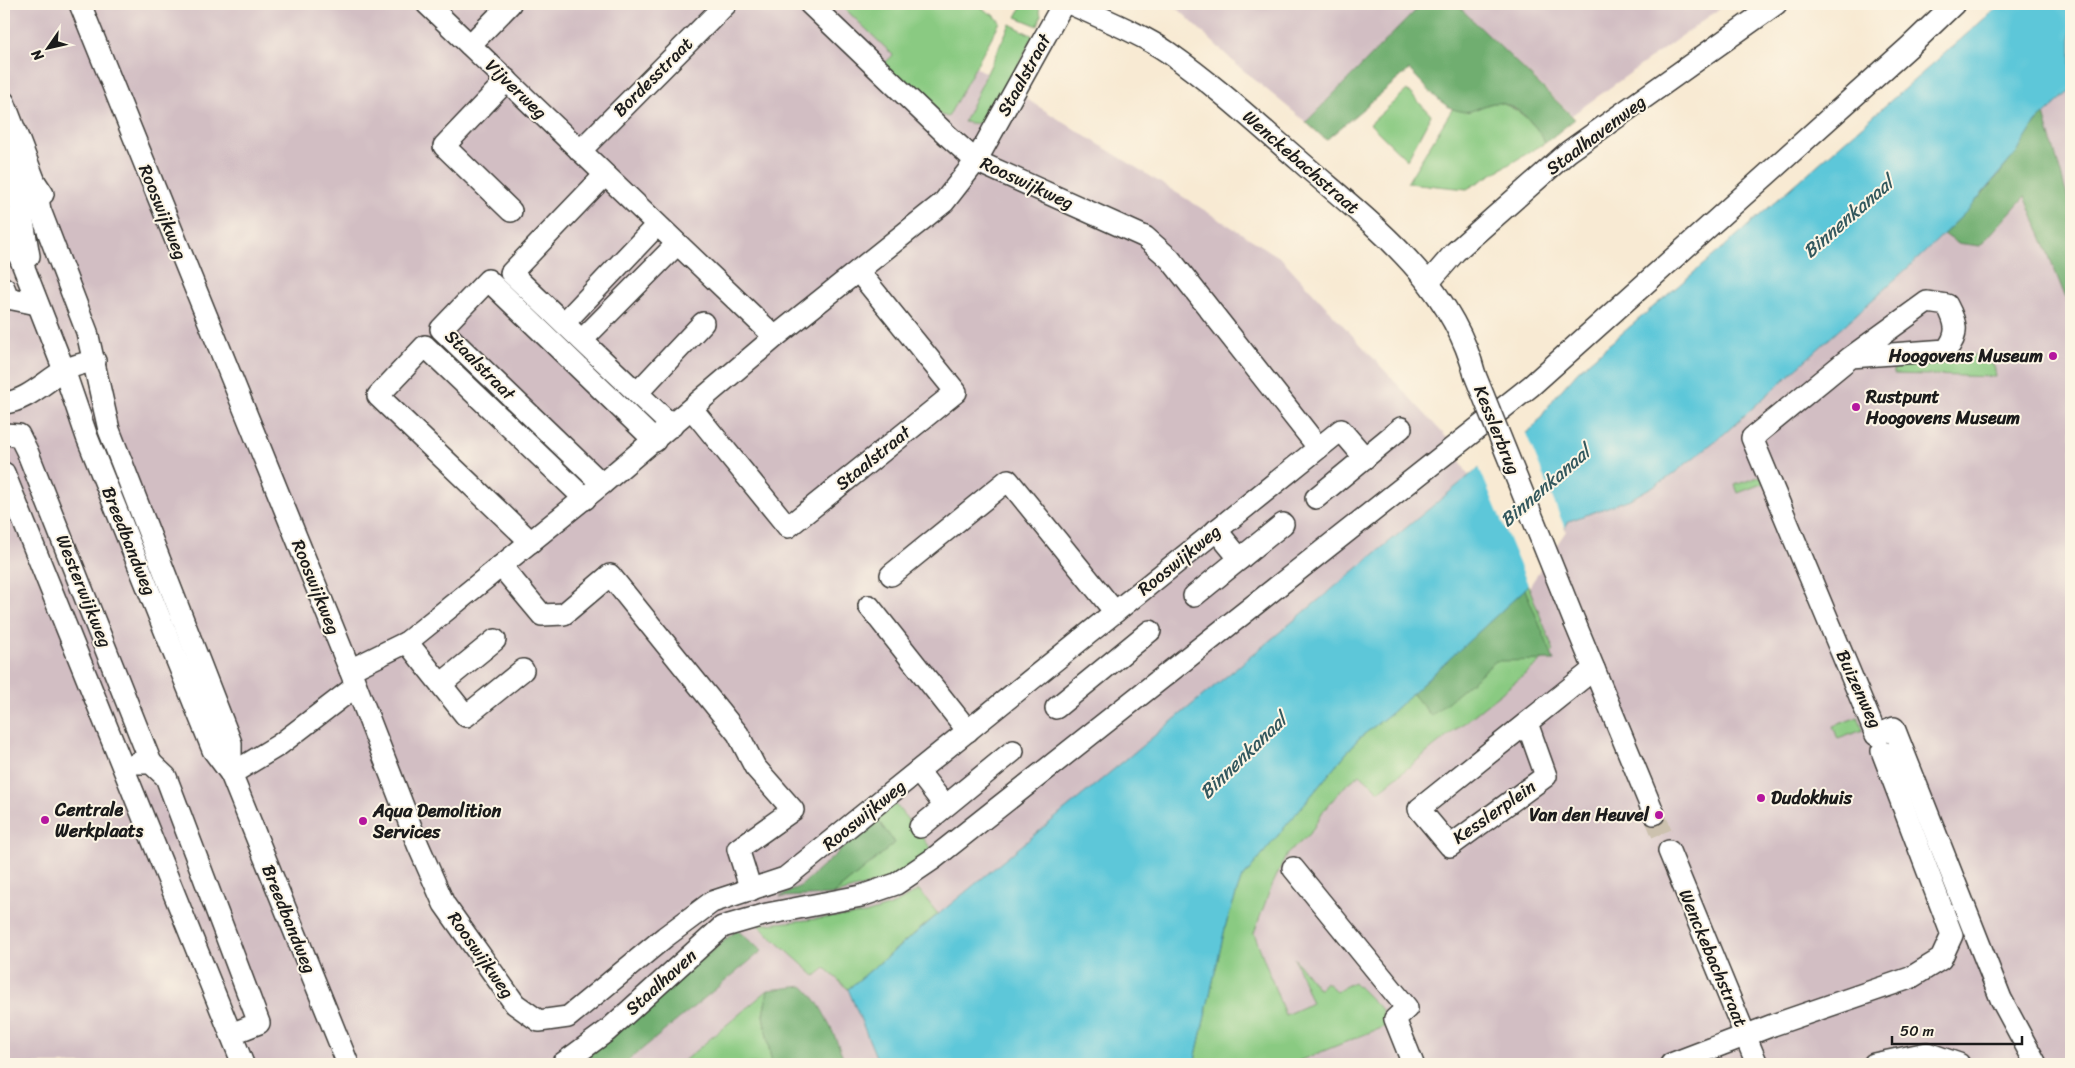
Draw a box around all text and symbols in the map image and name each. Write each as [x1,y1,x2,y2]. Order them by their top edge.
north arrow [22,22,72,72]
street label: Staalstraat [988,27,1060,122]
street label: Bordesstraat [605,29,701,125]
text: N [24,44,51,67]
street label: Vijverweg [477,51,555,127]
street label: Staalhavenweg [1539,86,1653,184]
street label: Wenckebachstraat [1235,102,1367,223]
street label: Rooswijkweg [975,147,1079,219]
street label: Rooswijkweg [129,159,197,265]
water label: Binnenkanaal [1795,165,1905,266]
street label: Staalstraat [437,322,524,409]
place label: Hoogovens Museum [1888,340,2043,372]
marker: Hoogovens Museum [2047,350,2059,362]
street label: Kesslerbrug [1465,380,1529,480]
place label: Rustpunt Hoogovens Museum [1865,381,2020,434]
marker: Rustpunt Hoogovens Museum [1850,401,1862,413]
street label: Staalstraat [828,417,919,499]
water label: Binnenkanaal [1492,434,1602,535]
street label: Breedbandweg [93,482,165,600]
street label: Rooswijkweg [1130,516,1228,604]
street label: Westerwijkweg [47,530,121,652]
street label: Rooswijkweg [282,534,350,640]
street label: Buizenweg [1827,644,1891,734]
water label: Binnenkanaal [1191,702,1298,807]
street label: Rooswijkweg [815,771,913,859]
street label: Kesslerplein [1445,771,1543,853]
place label: Dudokhuis [1771,782,1853,814]
marker: Dudokhuis [1755,792,1767,804]
place label: Centrale Werkplaats [54,794,144,847]
place label: Aqua Demolition Services [372,795,501,848]
place label: Van den Heuvel [1529,799,1650,831]
marker: Van den Heuvel [1653,809,1665,821]
marker: Centrale Werkplaats [39,814,51,826]
marker: Aqua Demolition Services [357,815,369,827]
street label: Breedbandweg [253,860,325,978]
street label: Wenckebachstraat [1669,884,1757,1032]
street label: Rooswijkweg [439,905,523,1005]
street label: Staalhaven [618,940,705,1023]
scale bar [1892,1013,2022,1045]
text: 50 m [1900,1018,1935,1044]

